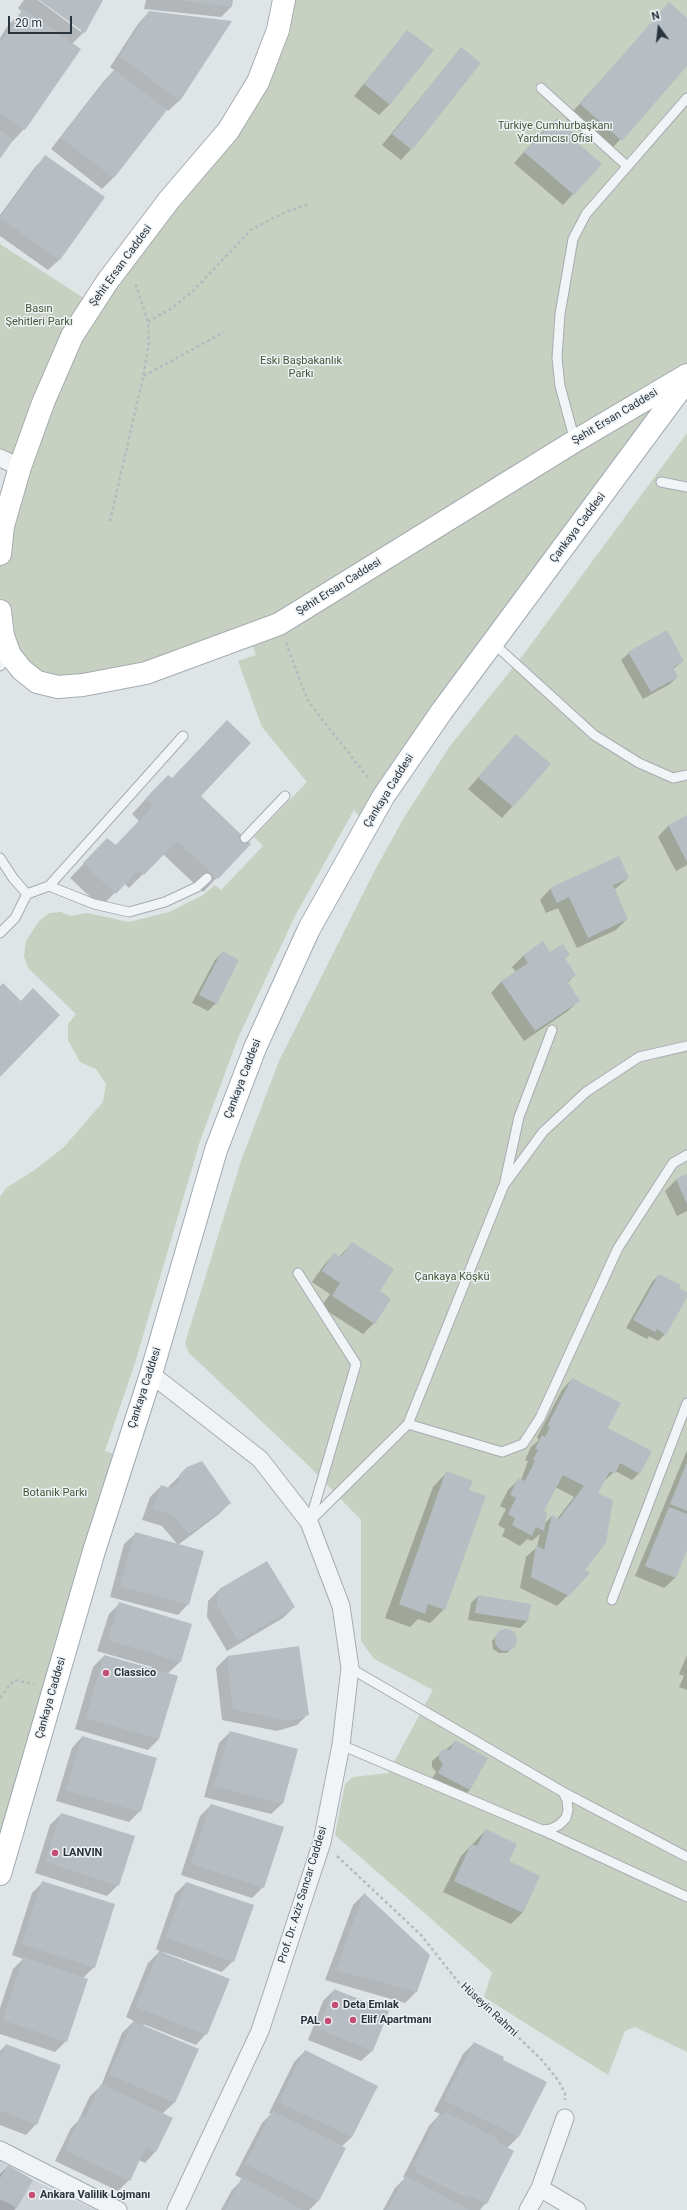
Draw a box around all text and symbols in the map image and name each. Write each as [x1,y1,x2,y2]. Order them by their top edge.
scale bar [10,8,74,34]
north arrow [639,8,679,48]
text: N [650,9,661,23]
text: 20 m [15,16,42,30]
park label: Türkiye Cumhurbaşkanı Yardımcısı Ofisi [498,119,612,145]
street label: Şehit Ersan Caddesi [87,223,155,309]
park label: Basın Şehitleri Parkı [5,302,73,328]
park label: Eski Başbakanlık Parkı [260,354,342,380]
street label: Şehit Ersan Caddesi [570,386,660,448]
street label: Çankaya Caddesi [547,490,609,566]
street label: Şehit Ersan Caddesi [294,556,384,618]
street label: Çankaya Caddesi [361,752,417,830]
street label: Çankaya Caddesi [222,1037,264,1121]
park label: Çankaya Köşkü [415,1270,489,1284]
street label: Çankaya Caddesi [126,1346,164,1430]
park label: Botanik Parkı [23,1486,87,1500]
street label: Çankaya Caddesi [33,1656,69,1740]
place label: Classico [114,1666,156,1680]
marker: Classico [101,1668,111,1678]
street label: Prof. Dr. Aziz Sancar Caddesi [276,1825,330,1965]
place label: LANVIN [63,1846,102,1860]
marker: LANVIN [50,1848,60,1858]
street label: Hüseyin Rahmi [458,1980,520,2040]
place label: Deta Emlak [343,1998,399,2012]
marker: Deta Emlak [330,2000,340,2010]
place label: Elif Apartmanı [361,2013,432,2027]
place label: PAL [300,2014,320,2028]
marker: Elif Apartmanı [348,2015,358,2025]
marker: PAL [323,2016,333,2026]
place label: Ankara Valilik Lojmanı [40,2188,150,2202]
marker: Ankara Valilik Lojmanı [27,2190,37,2200]

